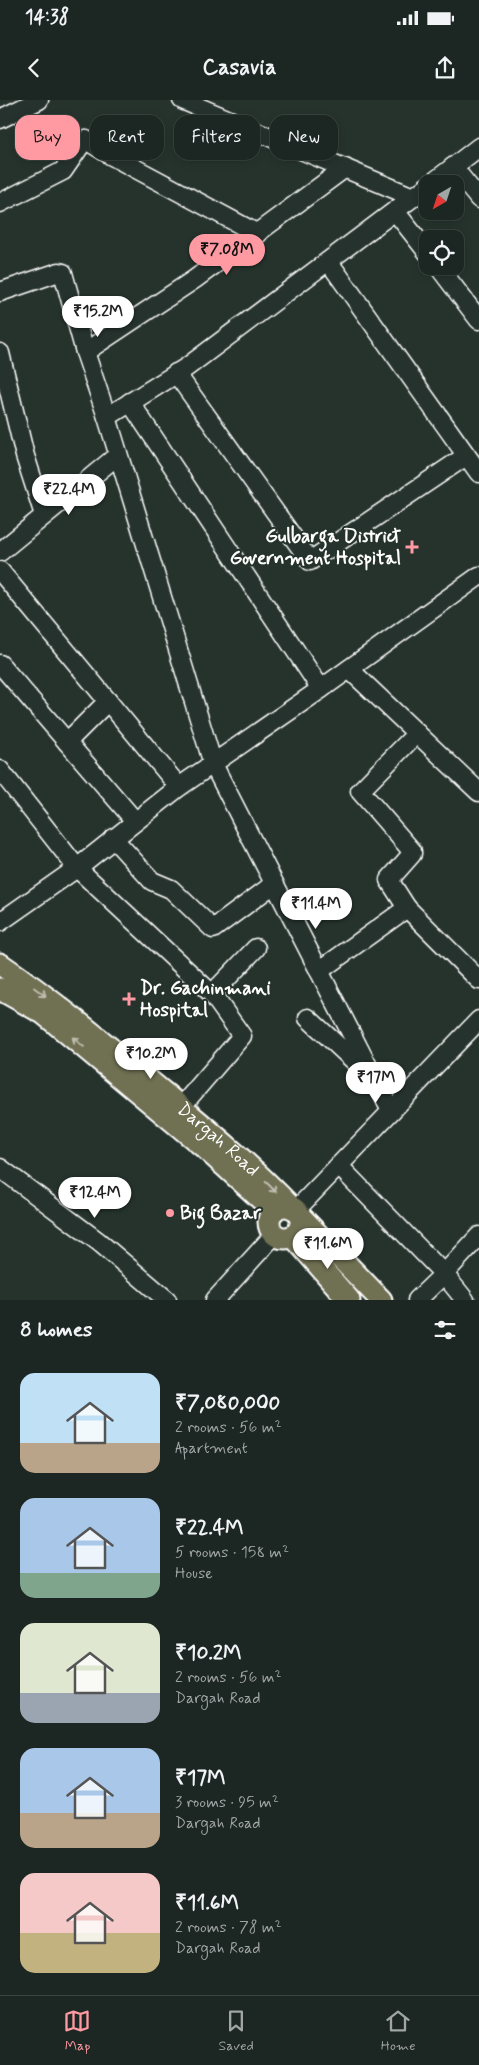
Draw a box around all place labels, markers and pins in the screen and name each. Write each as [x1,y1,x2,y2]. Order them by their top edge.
pin: ₹7.08M [186,234,268,276]
pin: ₹15.2M [57,296,139,338]
pin: ₹22.4M [28,474,110,516]
place label: Gulbarga District Government Hospital [230,524,402,571]
marker: Gulbarga District Government Hospital [405,540,419,554]
pin: ₹11.4M [275,888,357,930]
place label: Dr. Gachinmani Hospital [140,976,271,1023]
marker: Dr. Gachinmani Hospital [122,992,136,1006]
pin: ₹10.2M [110,1038,192,1080]
pin: ₹17M [346,1062,406,1104]
pin: ₹12.4M [54,1176,136,1219]
place label: Big Bazar [180,1201,262,1229]
marker: Big Bazar [164,1207,176,1219]
pin: ₹11.6M [287,1228,369,1270]

